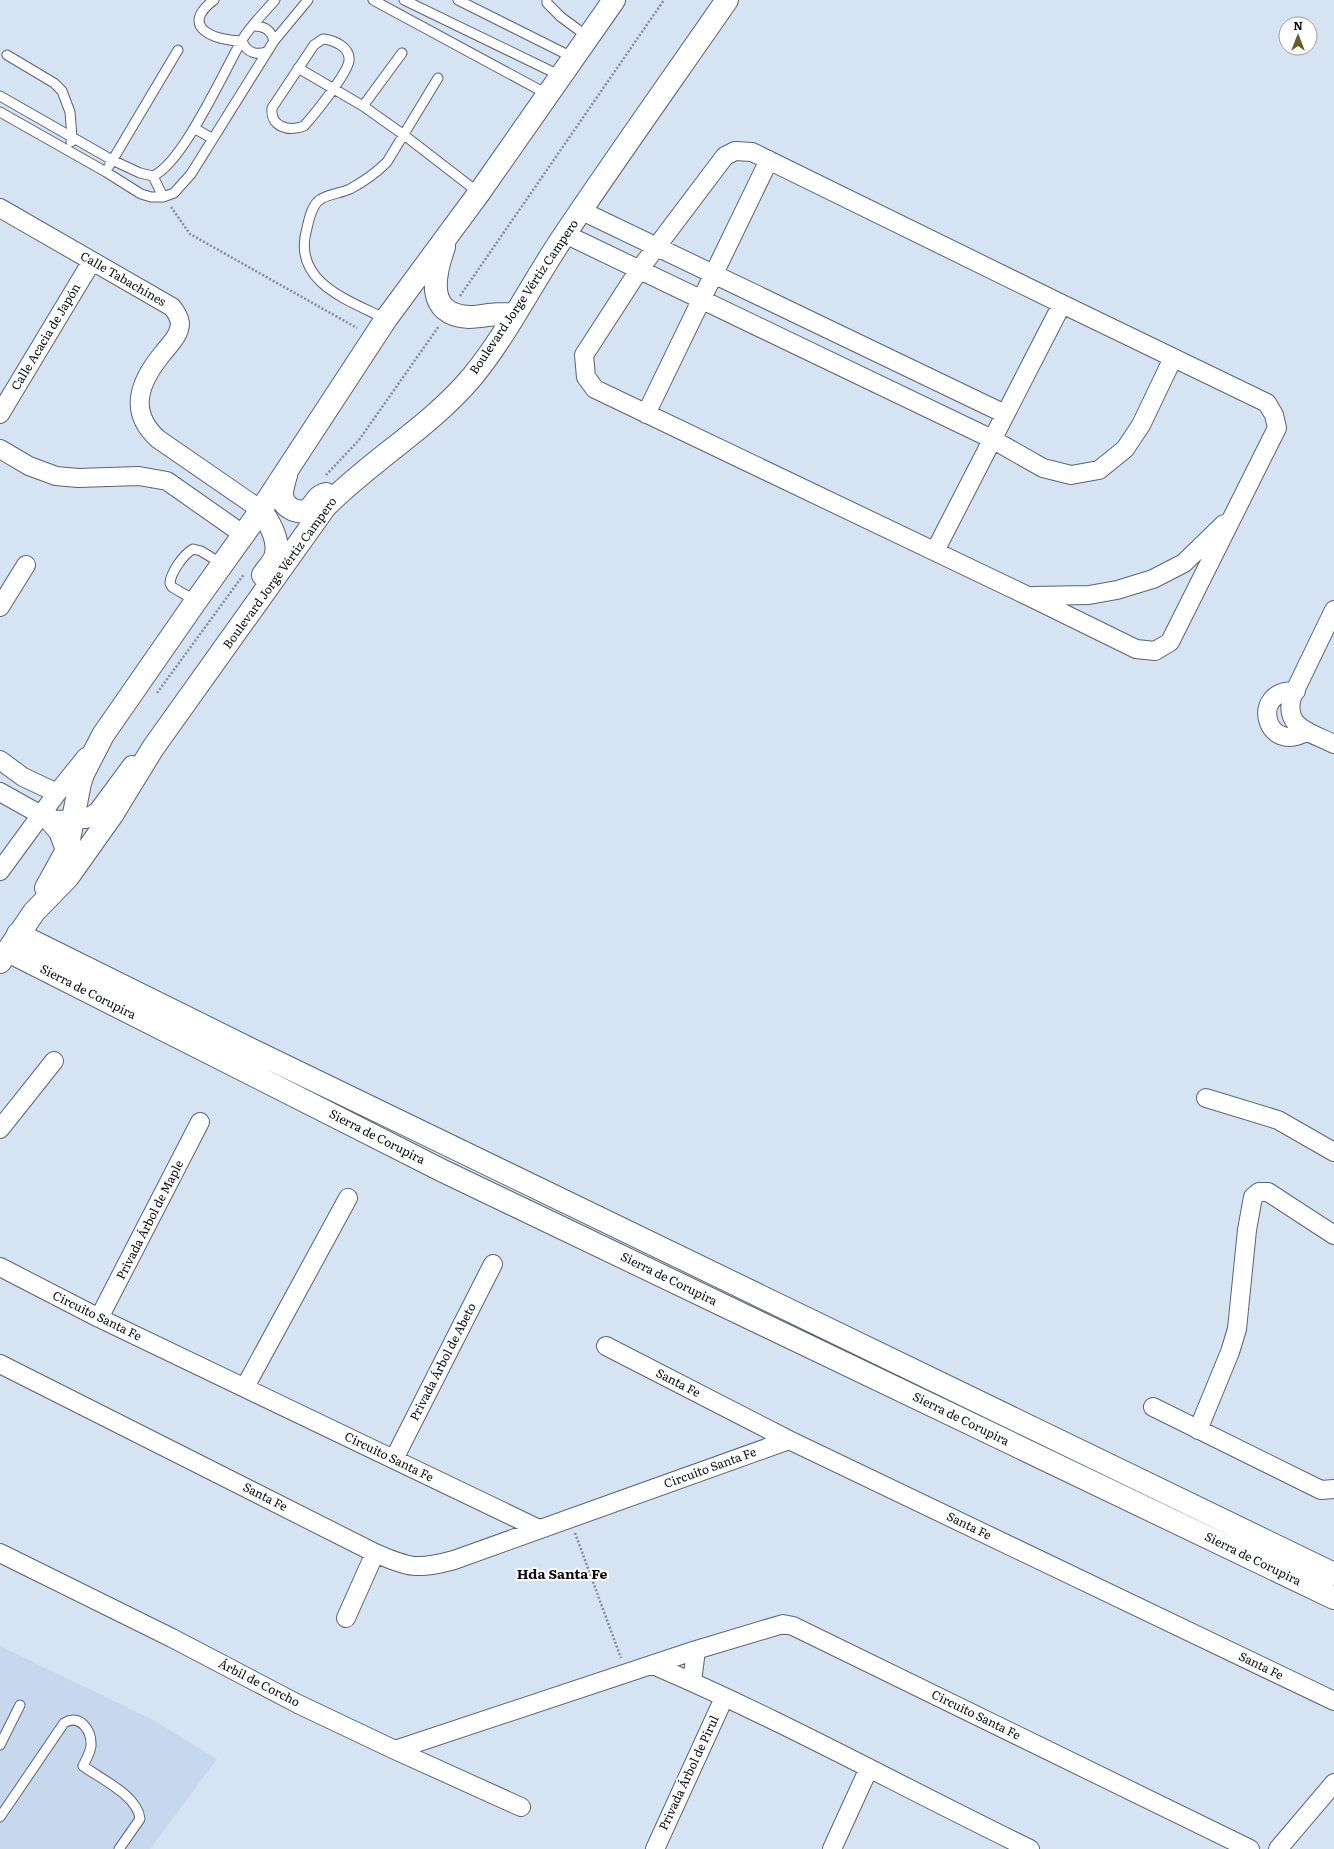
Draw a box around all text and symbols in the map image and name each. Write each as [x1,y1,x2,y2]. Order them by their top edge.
north arrow [1278,16,1318,56]
text: N [1293,17,1303,33]
street label: Boulevard Jorge Vértiz Campero [464,215,582,378]
street label: Calle Tabachines [77,246,170,310]
street label: Calle Acacia de Japón [6,280,84,393]
street label: Boulevard Jorge Vértiz Campero [218,493,340,652]
street label: Sierra de Corupira [37,959,140,1023]
street label: Sierra de Corupira [326,1104,429,1168]
street label: Privada Árbol de Maple [111,1157,187,1282]
street label: Sierra de Corupira [618,1247,721,1310]
street label: Circuito Santa Fe [50,1286,145,1344]
street label: Privada Árbol de Abeto [405,1299,480,1424]
street label: Santa Fe [653,1363,704,1401]
street label: Sierra de Corupira [910,1387,1013,1450]
street label: Circuito Santa Fe [342,1427,437,1485]
street label: Circuito Santa Fe [661,1442,758,1492]
street label: Santa Fe [240,1477,291,1515]
street label: Santa Fe [944,1507,995,1544]
street label: Sierra de Corupira [1202,1527,1305,1590]
district label: Hda Santa Fe [517,1563,607,1583]
street label: Santa Fe [1236,1647,1287,1684]
street label: Árbil de Corcho [216,1654,303,1710]
street label: Circuito Santa Fe [929,1685,1024,1743]
street label: Privada Árbol de Pirul [654,1712,723,1833]

